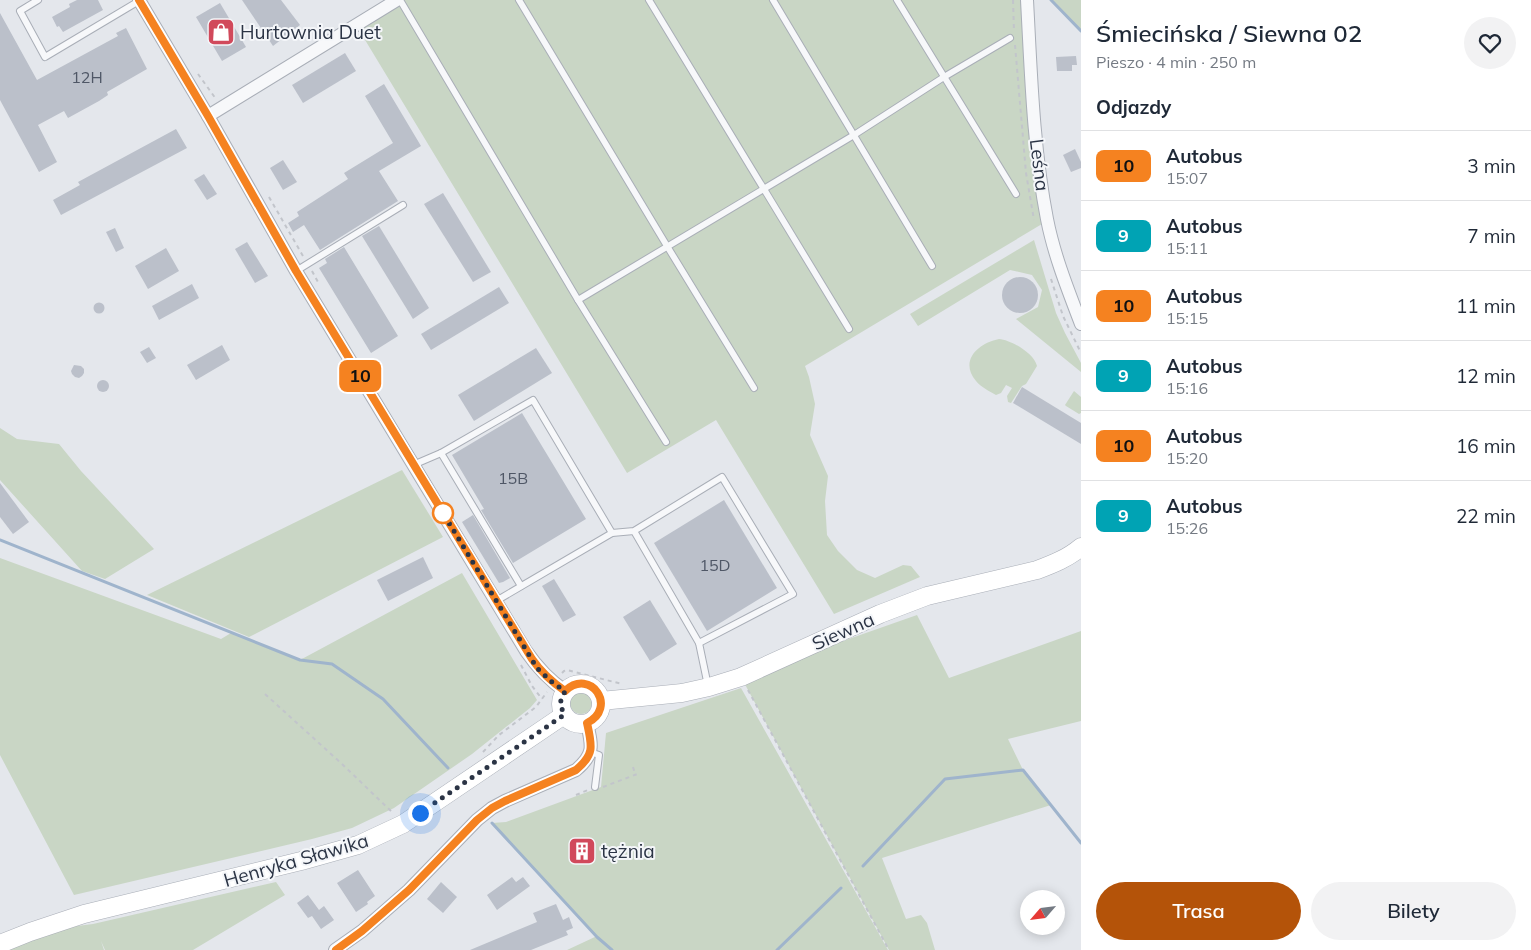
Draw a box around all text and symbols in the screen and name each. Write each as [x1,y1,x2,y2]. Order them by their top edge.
shop icon: Hurtownia Duet [206,17,236,47]
button: heart [1464,17,1516,69]
text: Śmiecińska / Siewna 02 [1096,18,1362,48]
place label: Hurtownia Duet [240,20,381,44]
text: Pieszo · 4 min · 250 m [1096,52,1256,72]
house number: 12H [71,67,103,87]
text: Odjazdy [1096,95,1171,119]
street label: Leśna [1025,137,1055,193]
text: Autobus [1166,144,1243,168]
text: 10 [1113,154,1134,177]
text: 3 min [1467,154,1516,178]
text: 15:07 [1166,168,1208,188]
text: Autobus [1166,214,1243,238]
text: 9 [1118,224,1129,247]
text: 7 min [1467,224,1516,248]
text: 15:11 [1166,238,1208,258]
text: Autobus [1166,284,1243,308]
text: 10 [1113,294,1134,317]
text: 11 min [1456,294,1516,318]
text: 15:15 [1166,308,1208,328]
text: Autobus [1166,354,1243,378]
line badge: 10 [338,360,382,392]
text: 10 [349,364,371,387]
text: 9 [1118,364,1129,387]
text: 12 min [1456,364,1516,388]
text: 15:16 [1166,378,1208,398]
text: Autobus [1166,424,1243,448]
text: 10 [1113,434,1134,457]
text: 16 min [1456,434,1516,458]
text: 15:20 [1166,448,1208,468]
house number: 15B [498,468,528,488]
text: Autobus [1166,494,1243,518]
unlabelled marker [432,502,454,524]
text: 9 [1118,504,1129,527]
text: 22 min [1456,504,1516,528]
text: 15:26 [1166,518,1208,538]
house number: 15D [699,555,731,575]
street label: Siewna [808,607,878,655]
your location [408,801,433,826]
street label: Henryka Sławika [221,828,371,892]
building icon: tężnia [567,836,597,866]
place label: tężnia [601,839,655,863]
button: Trasa [1096,882,1301,940]
button: Bilety [1311,882,1516,940]
north arrow [1020,890,1065,935]
map controls [1020,890,1065,935]

